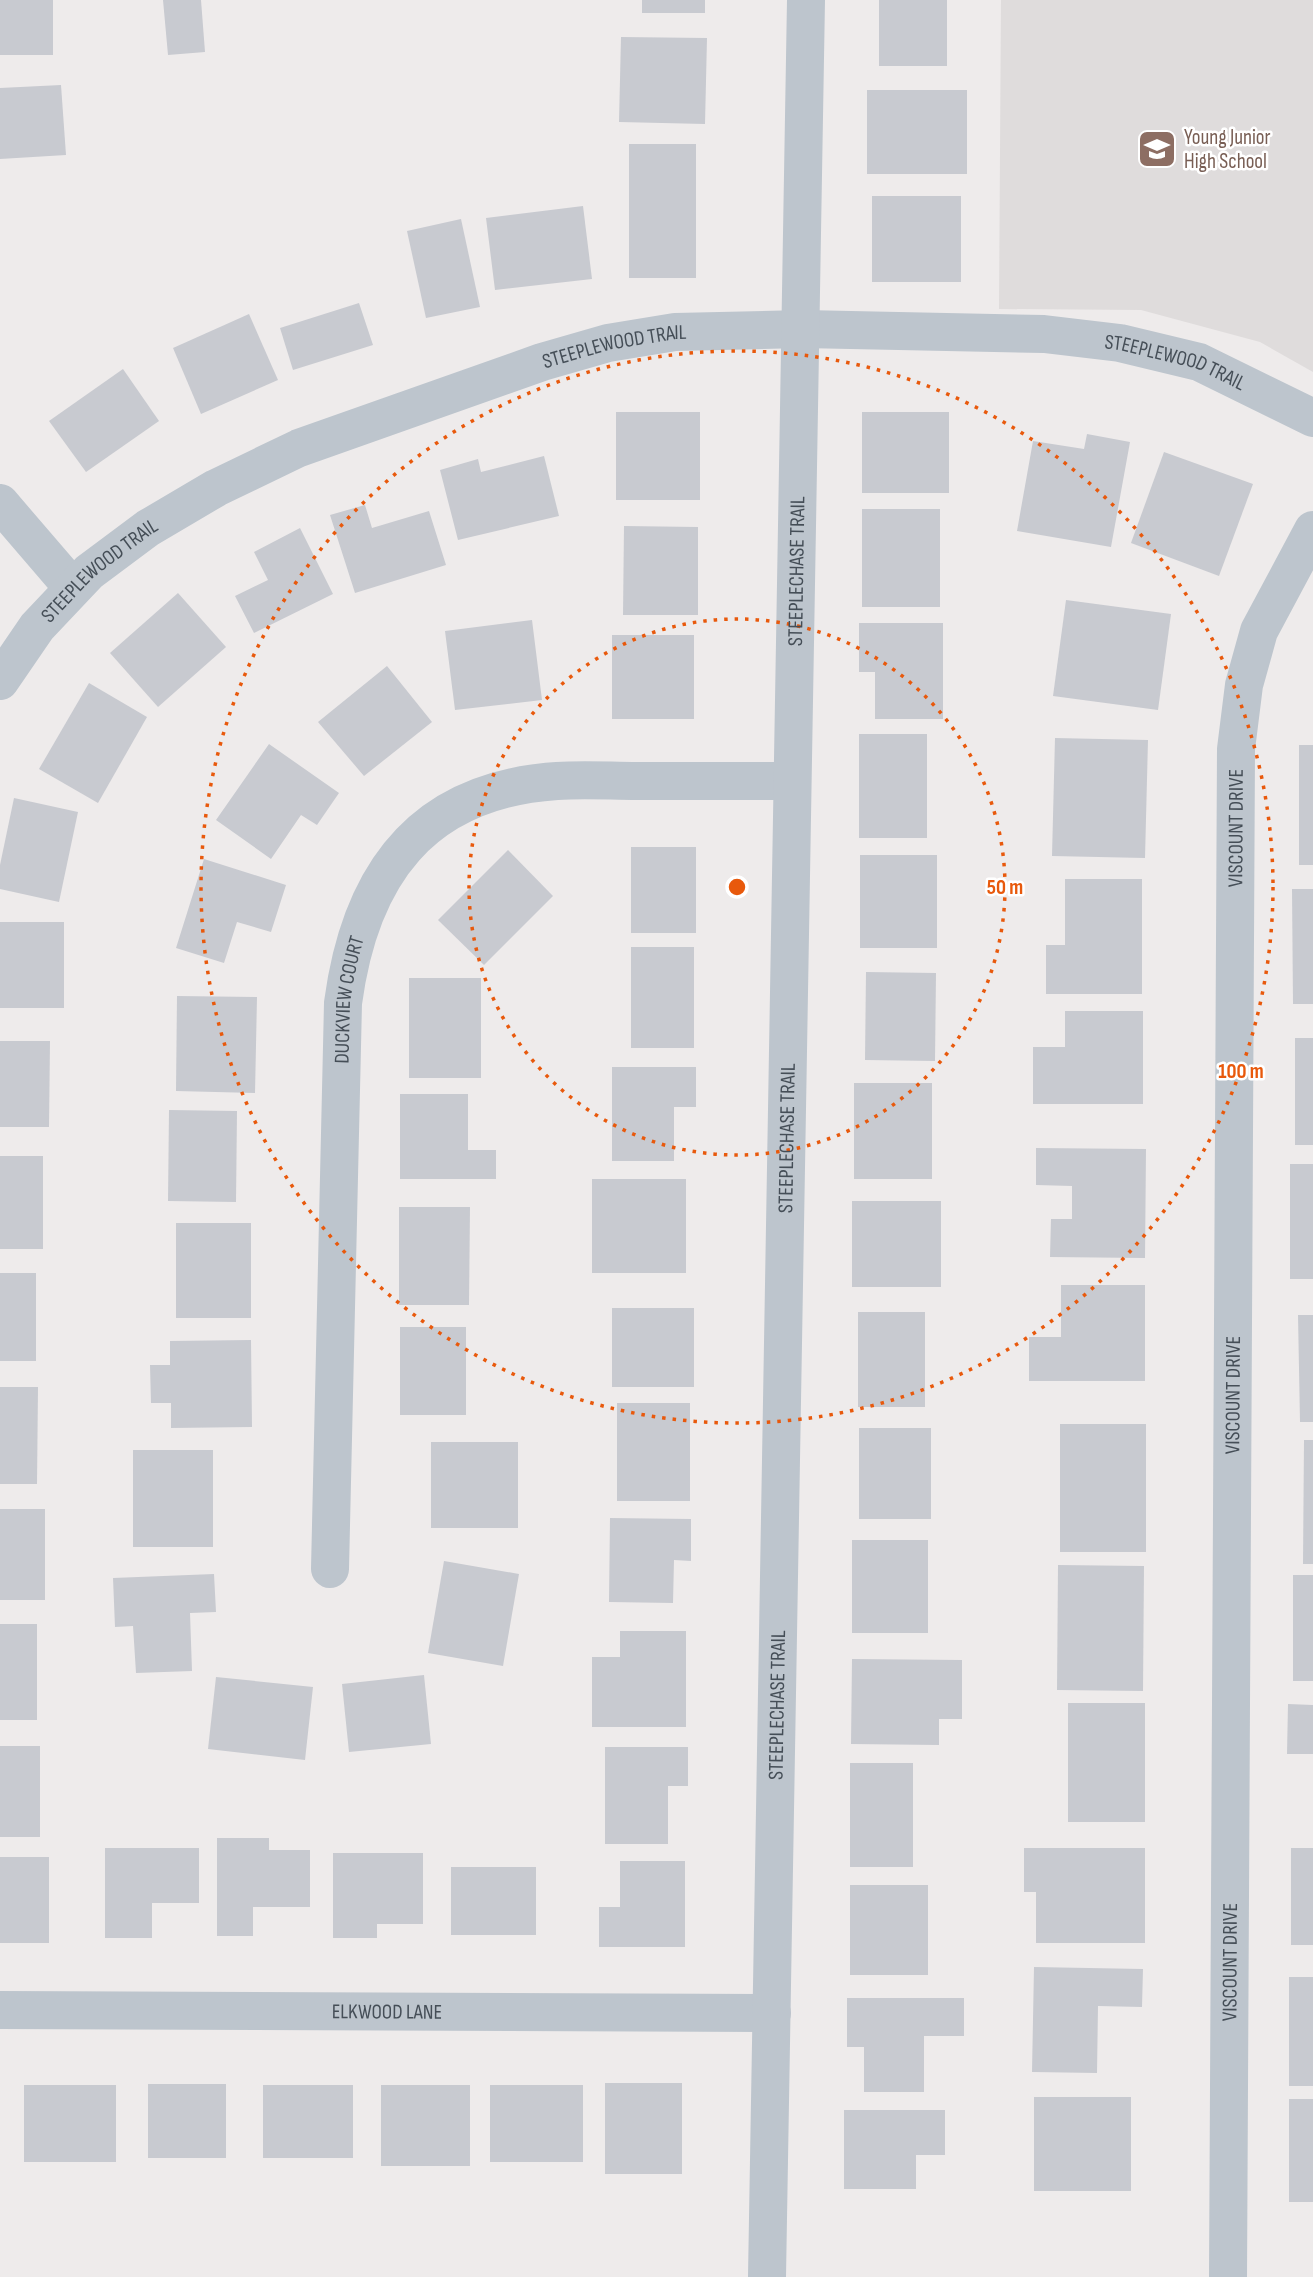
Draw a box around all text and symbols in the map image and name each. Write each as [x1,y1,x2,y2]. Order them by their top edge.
place label: Young Junior High School [1184,125,1271,174]
school or university icon: Young Junior High School [1136,128,1178,170]
street label: STEEPLEWOOD TRAIL [539,319,687,374]
street label: STEEPLEWOOD TRAIL [1103,329,1250,396]
street label: STEEPLECHASE TRAIL [782,496,810,646]
street label: STEEPLEWOOD TRAIL [35,513,162,628]
street label: VISCOUNT DRIVE [1223,769,1248,887]
centre of rings [725,875,749,899]
text: 50 m [987,875,1023,900]
street label: DUCKVIEW COURT [329,932,369,1064]
text: 100 m [1218,1059,1264,1084]
street label: STEEPLECHASE TRAIL [773,1063,800,1213]
street label: VISCOUNT DRIVE [1220,1336,1245,1454]
street label: STEEPLECHASE TRAIL [763,1630,791,1780]
street label: VISCOUNT DRIVE [1217,1903,1242,2021]
street label: ELKWOOD LANE [332,1999,442,2024]

